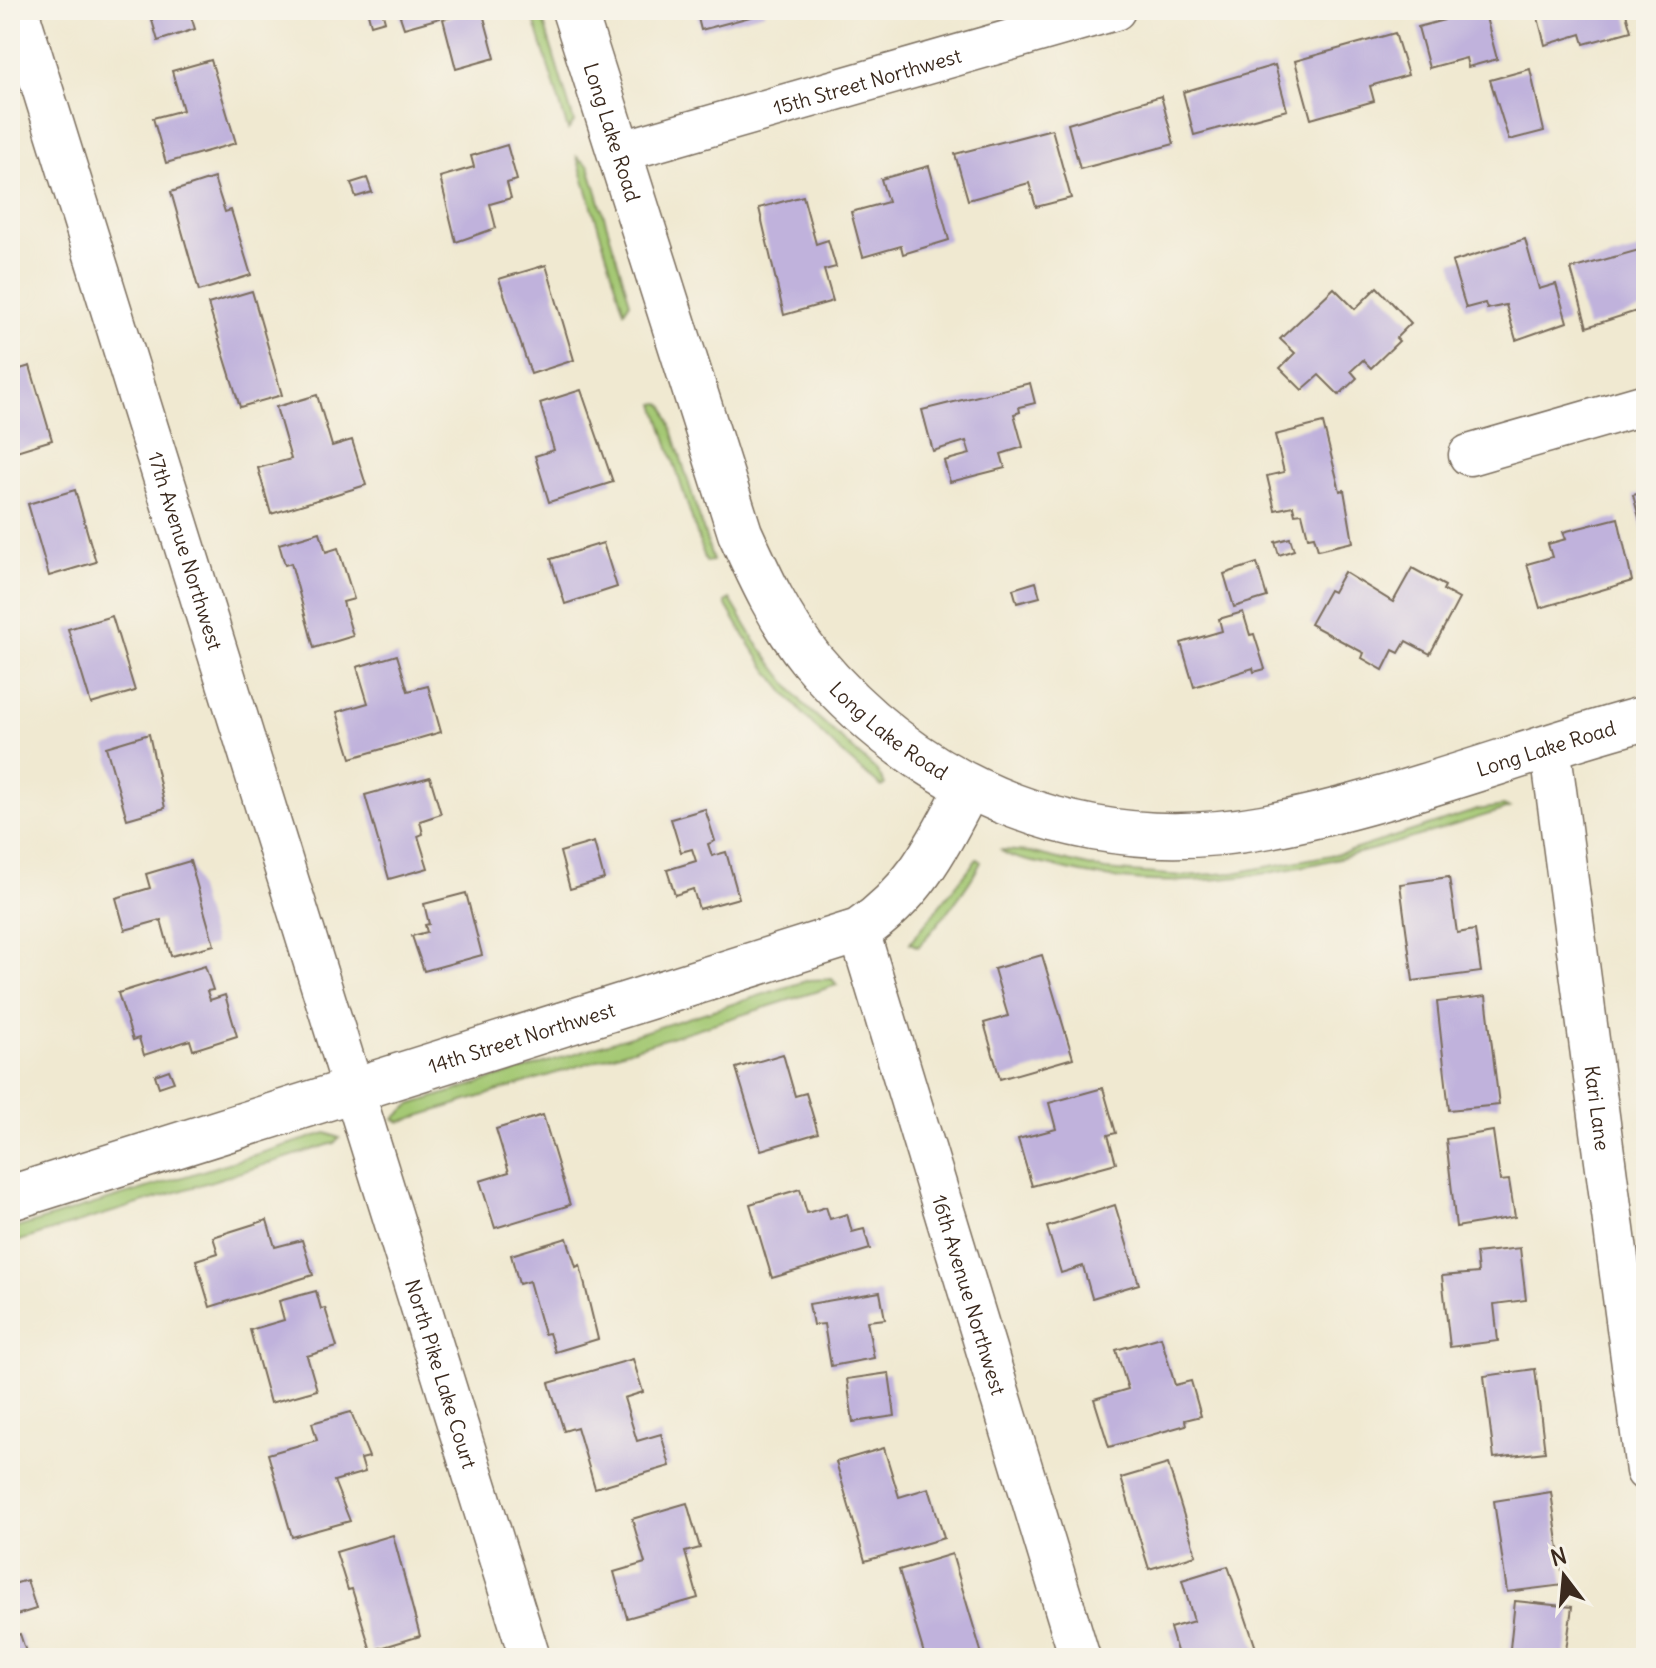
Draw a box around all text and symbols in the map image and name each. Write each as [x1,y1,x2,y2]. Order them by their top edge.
street label: 15th Street Northwest [770,42,964,120]
street label: Long Lake Road [579,60,647,205]
street label: 17th Avenue Northwest [143,448,229,653]
street label: Long Lake Road [825,676,953,785]
street label: Long Lake Road [1473,715,1618,781]
street label: 14th Street Northwest [425,996,618,1078]
street label: Kari Lane [1580,1064,1616,1152]
street label: 16th Avenue Northwest [927,1191,1012,1398]
street label: North Pike Lake Court [401,1276,483,1472]
north arrow [1524,1536,1604,1616]
text: N [1547,1541,1570,1572]

